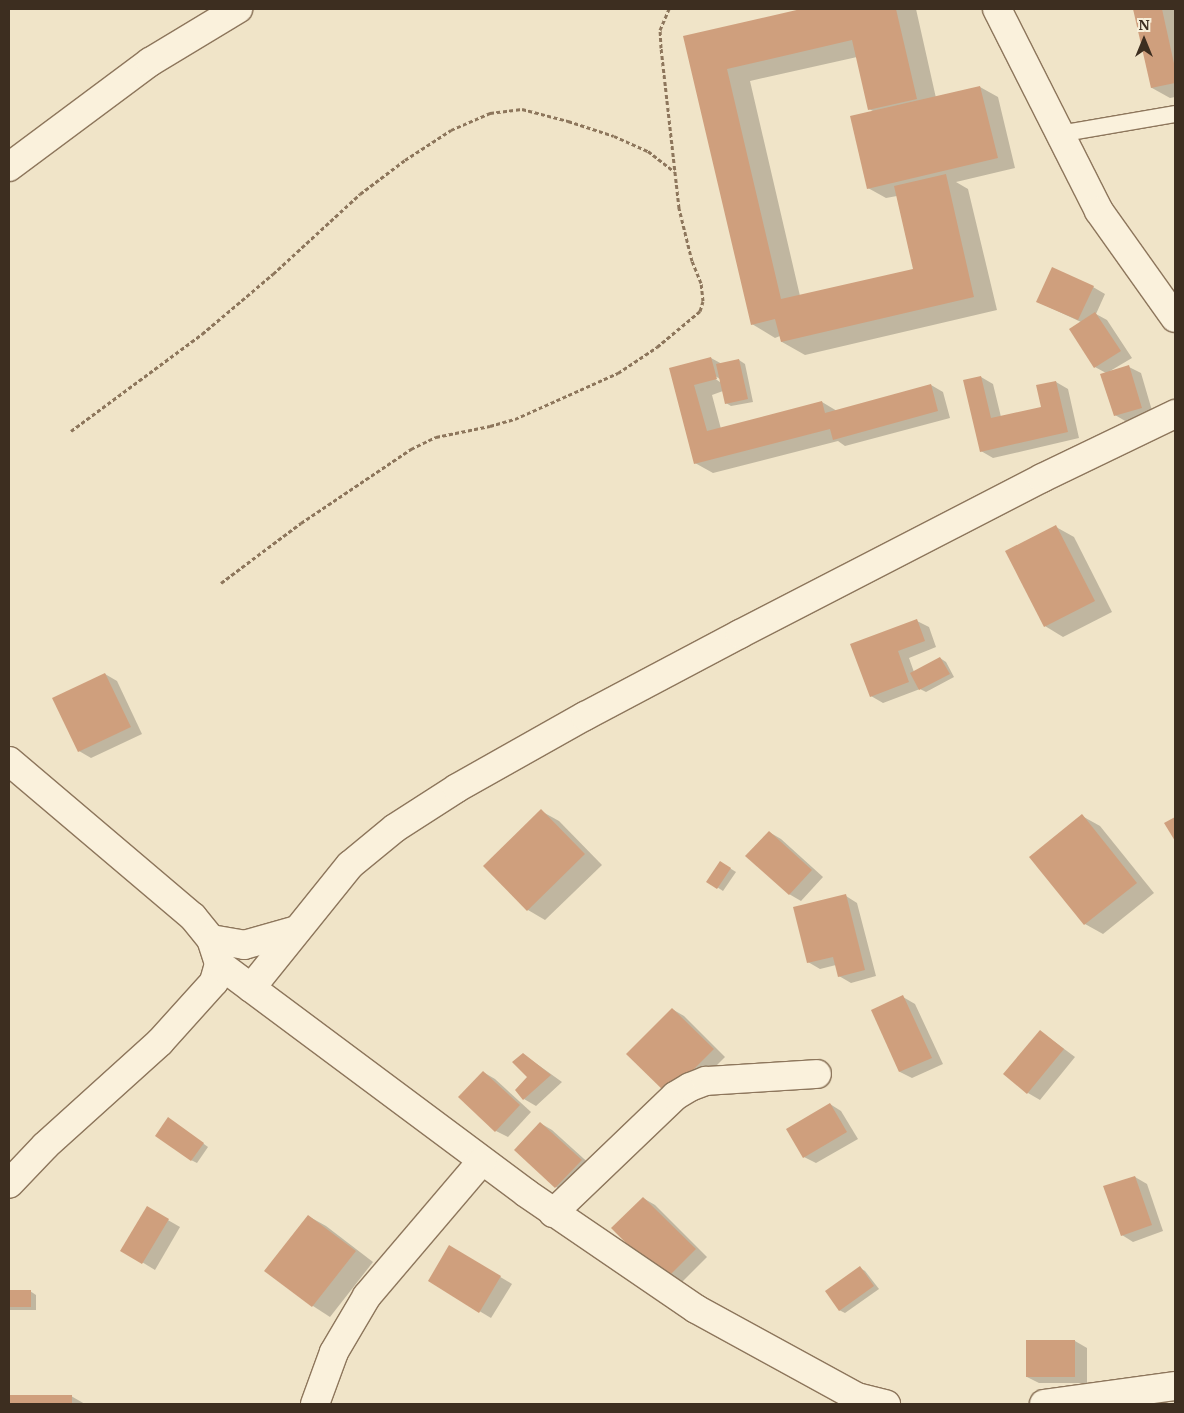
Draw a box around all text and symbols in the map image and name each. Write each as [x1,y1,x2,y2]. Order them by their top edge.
north arrow [1119,15,1169,65]
text: N [1138,16,1150,34]

